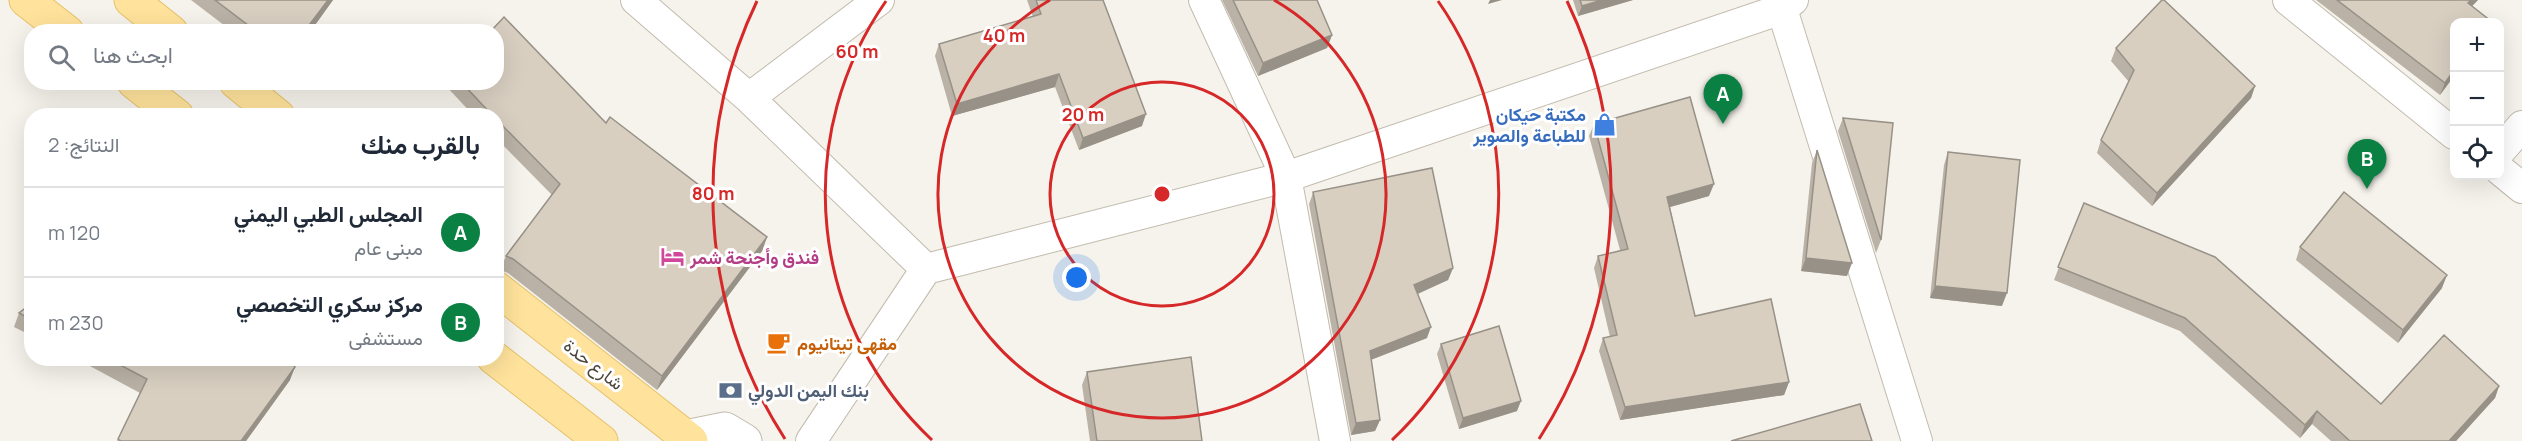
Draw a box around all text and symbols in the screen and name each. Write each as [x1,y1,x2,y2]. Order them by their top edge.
map controls [2450,18,2504,180]
button: + [2450,18,2504,72]
text: 40 m [983,23,1025,47]
search box [24,24,504,90]
text: 60 m [836,39,878,63]
text: ابحث هنا [93,40,173,70]
icon: search [45,41,78,74]
button: − [2450,72,2504,126]
pin: A [1704,74,1742,124]
text: 20 m [1062,102,1104,126]
place label: مكتبة حيكان للطباعة والصوير [1472,102,1586,147]
shop icon: مكتبة حيكان للطباعة والصوير [1591,111,1617,137]
text: بالقرب منك [361,126,480,162]
button: locate [2450,126,2504,180]
text: النتائج: 2 [48,131,119,158]
pin: B [2348,140,2386,189]
text: 80 m [692,181,734,205]
centre of rings [1152,184,1172,204]
text: المجلس الطبي اليمني [234,199,423,229]
text: 120 m [48,219,100,246]
text: A [454,219,467,246]
text: مبنى عام [354,234,423,261]
hotel icon: فندق وأجنحة شمر [659,244,685,270]
place label: فندق وأجنحة شمر [689,245,819,269]
your location [1062,263,1091,292]
text: مركز سكري التخصصي [236,289,423,319]
text: 230 m [48,309,104,336]
text: B [454,309,467,336]
text: مستشفى [348,324,423,351]
cafe icon: مقهى تيتانيوم [766,330,792,356]
place label: مقهى تيتانيوم [797,331,897,356]
street label: شارع حدة [558,333,629,396]
bank icon: بنك اليمن الدولي [717,377,743,403]
place label: بنك اليمن الدولي [748,378,869,406]

